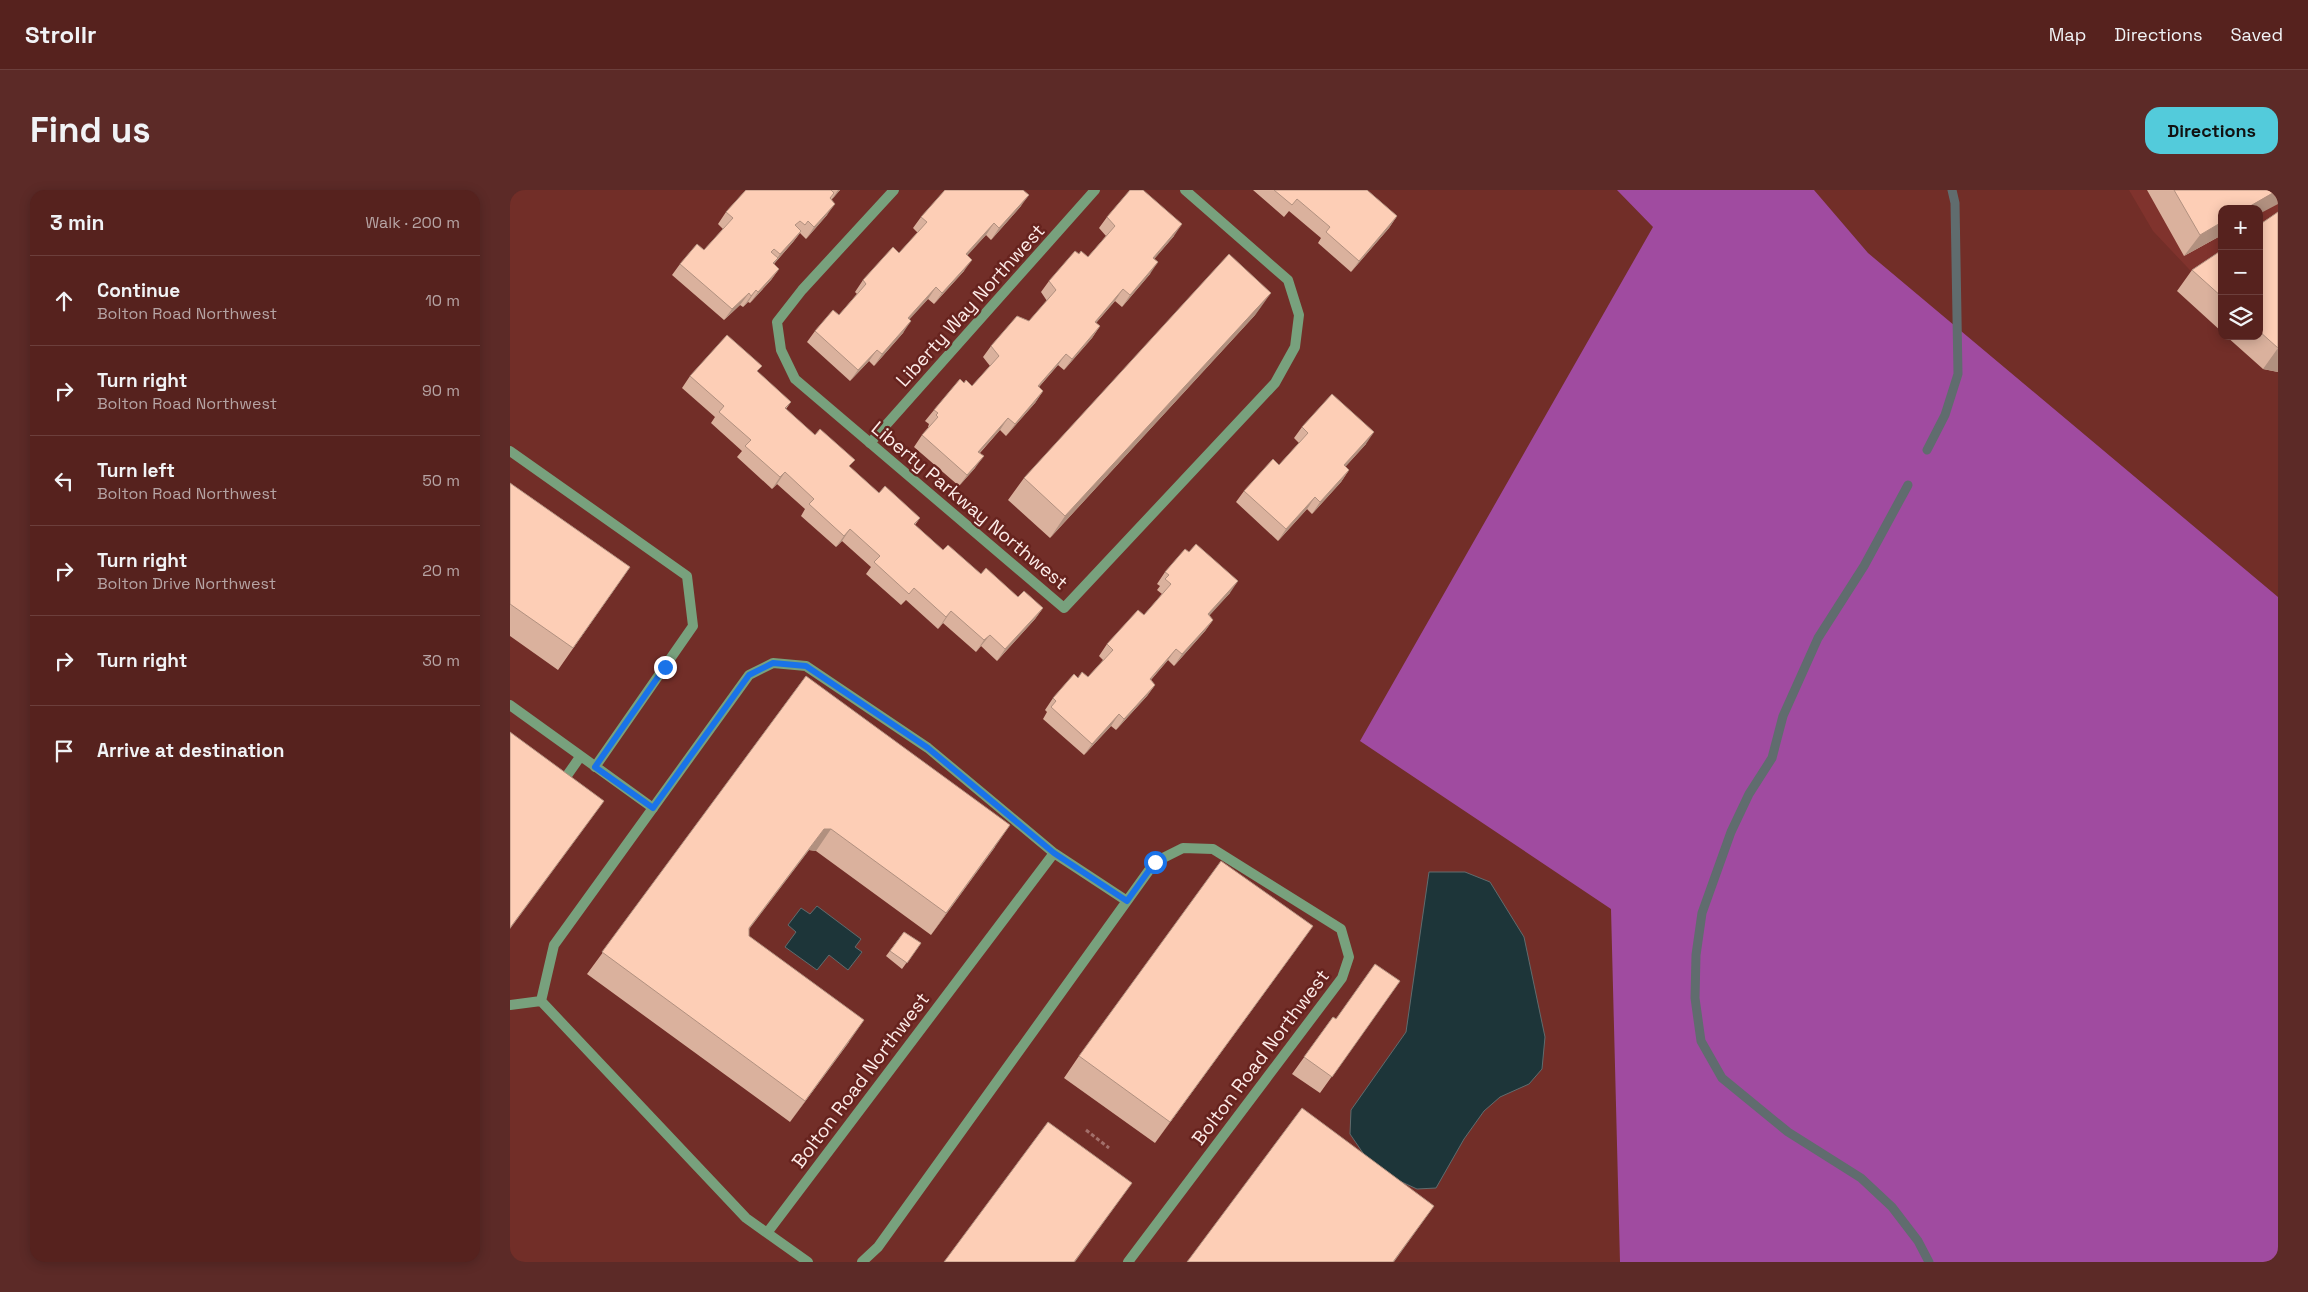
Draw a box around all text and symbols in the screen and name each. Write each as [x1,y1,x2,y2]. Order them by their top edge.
text: Strollr [25,19,97,50]
text: Map [2049,23,2086,46]
text: Directions [2114,23,2203,46]
text: Saved [2231,23,2283,46]
button: Directions [2145,107,2278,154]
text: Find us [30,108,151,152]
map controls [2218,205,2263,340]
button: + [2218,205,2263,250]
text: 3 min [50,209,105,236]
text: Walk · 200 m [365,212,460,233]
street label: Liberty Way Northwest [890,219,1050,392]
button: − [2218,250,2263,295]
text: Continue [97,278,180,303]
icon: ahead [50,287,78,315]
text: 10 m [425,290,460,311]
button: layers [2218,295,2263,340]
text: Bolton Road Northwest [97,303,277,324]
text: Turn right [97,368,187,393]
icon: right [50,377,78,405]
text: 90 m [422,380,460,401]
text: Bolton Road Northwest [97,393,277,414]
street label: Liberty Parkway Northwest [866,416,1073,595]
text: Turn left [97,458,175,483]
icon: left [50,467,78,495]
text: 50 m [422,470,460,491]
text: Bolton Road Northwest [97,483,277,504]
text: Turn right [97,548,187,573]
icon: right [50,557,78,585]
text: 20 m [422,560,460,581]
text: Bolton Drive Northwest [97,573,276,594]
icon: right [50,647,78,675]
text: Turn right [97,648,187,673]
text: 30 m [422,650,460,671]
route end [654,656,677,679]
icon: arrive [50,737,78,765]
text: Arrive at destination [97,738,285,763]
route start [1144,851,1167,874]
street label: Bolton Road Northwest [1186,964,1335,1150]
street label: Bolton Road Northwest [786,987,935,1173]

